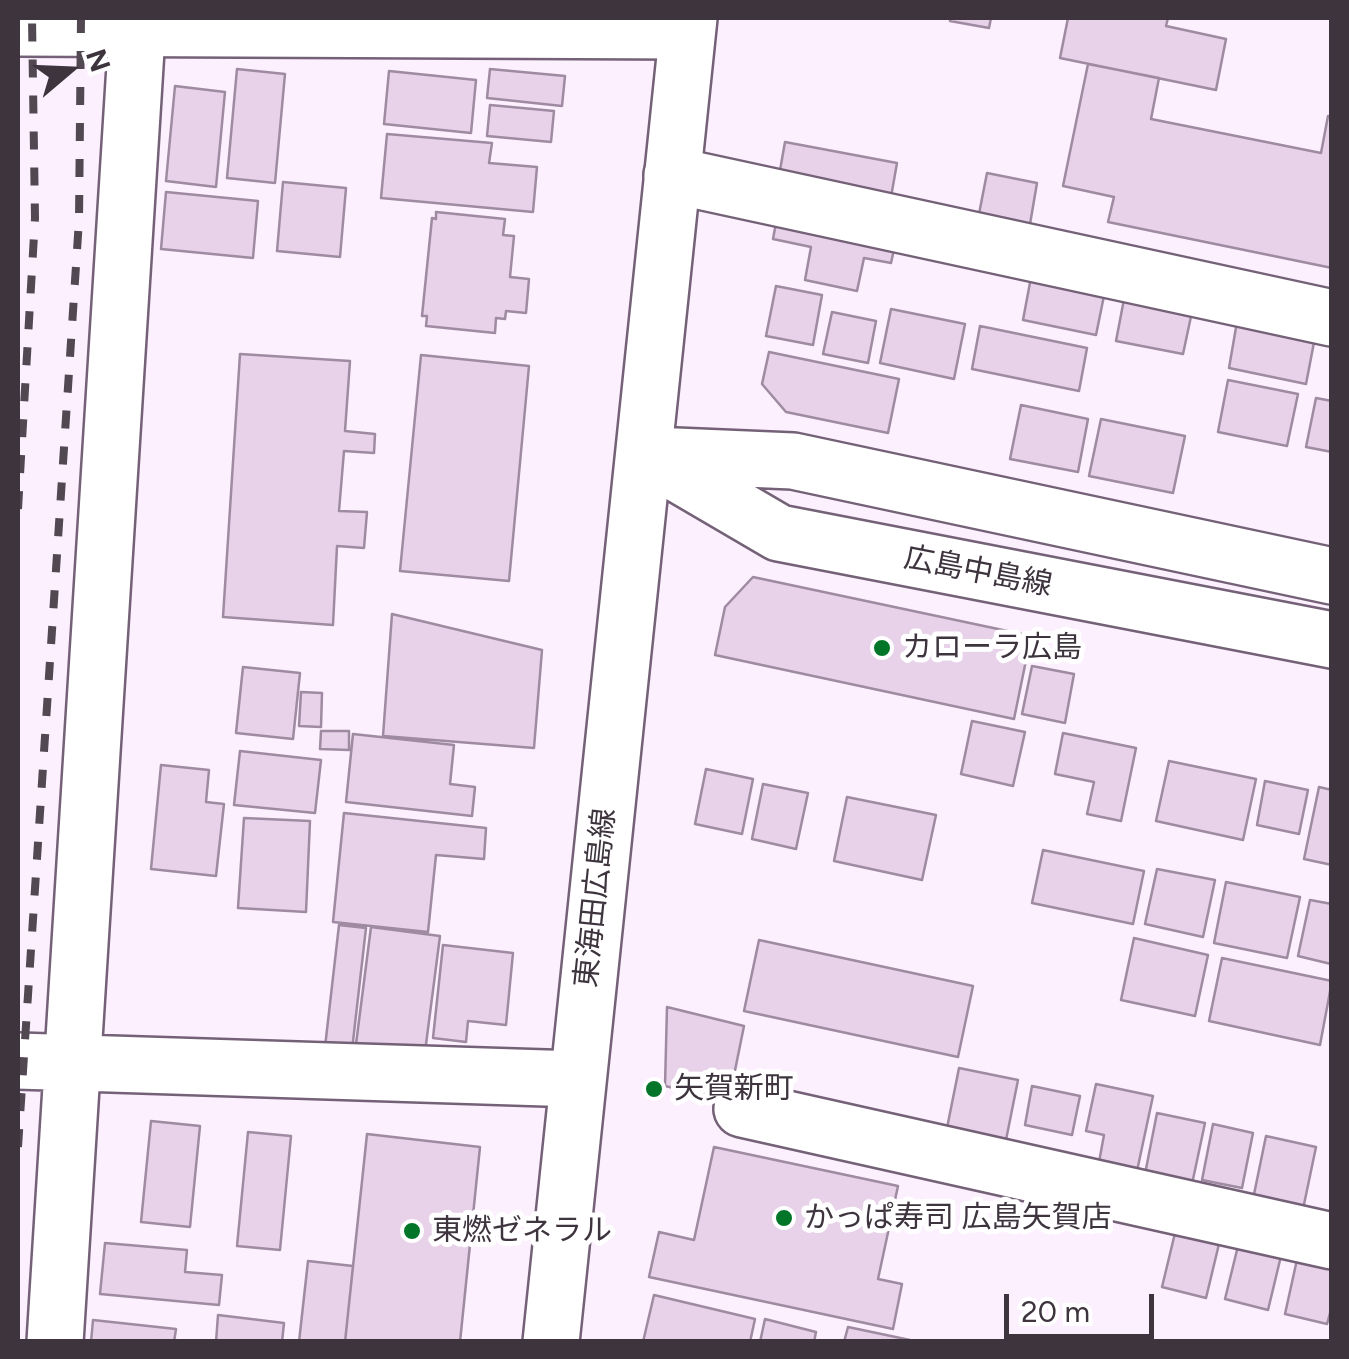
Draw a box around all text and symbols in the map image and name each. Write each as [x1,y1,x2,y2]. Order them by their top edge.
north arrow [20,20,120,120]
text: N [79,44,118,76]
street label: 広島中島線 [901,540,1055,604]
place label: カローラ広島 [902,630,1082,666]
marker: カローラ広島 [871,637,893,659]
street label: 東海田広島線 [569,807,623,989]
place label: 矢賀新町 [674,1071,794,1107]
marker: 矢賀新町 [643,1078,665,1100]
place label: かっぱ寿司 広島矢賀店 [804,1200,1111,1236]
marker: かっぱ寿司 広島矢賀店 [773,1207,795,1229]
place label: 東燃ゼネラル [432,1213,612,1249]
marker: 東燃ゼネラル [401,1220,423,1242]
scale bar [1009,1274,1159,1336]
text: 20 m [1021,1293,1090,1330]

